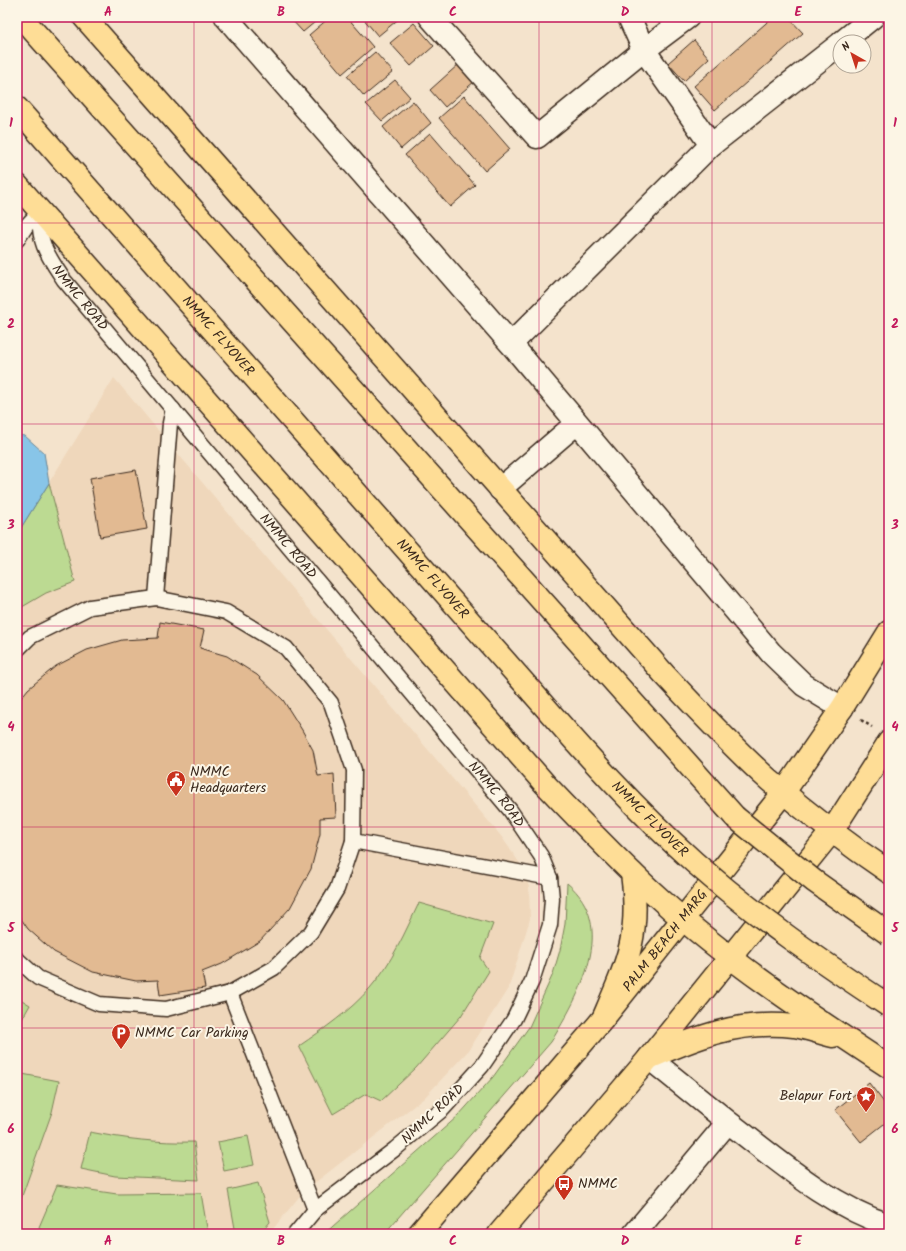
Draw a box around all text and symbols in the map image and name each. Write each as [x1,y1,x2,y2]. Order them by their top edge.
text: A [104,2,112,23]
text: B [277,2,285,23]
text: C [449,2,457,23]
text: D [621,2,630,23]
text: E [794,2,802,23]
north arrow [832,34,872,74]
text: N [838,38,855,56]
text: 1 [9,113,13,134]
text: 1 [893,113,897,134]
street label: NMMC ROAD [46,260,114,336]
street label: NMMC FLYOVER [176,291,260,381]
text: 2 [7,314,15,335]
text: 2 [891,314,899,335]
street label: NMMC ROAD [254,509,322,584]
text: 3 [6,515,15,536]
text: 3 [890,515,899,536]
street label: NMMC FLYOVER [391,534,474,624]
text: 4 [7,717,15,738]
text: 4 [891,717,899,738]
street label: NMMC ROAD [462,756,530,832]
place label: NMMC Headquarters [190,761,266,799]
public building icon: NMMC Headquarters [165,769,187,797]
street label: NMMC FLYOVER [606,776,693,863]
street label: PALM BEACH MARG [618,885,713,997]
text: 5 [7,918,16,939]
text: 5 [891,918,900,939]
parking icon: NMMC Car Parking [110,1022,132,1050]
place label: NMMC Car Parking [135,1022,249,1044]
street label: NMMC ROAD [396,1079,470,1149]
place label: Belapur Fort [779,1085,853,1107]
place icon: Belapur Fort [855,1085,877,1113]
text: 6 [7,1119,15,1140]
text: 6 [891,1119,899,1140]
bus stop icon: NMMC [553,1173,575,1201]
place label: NMMC [578,1173,618,1195]
text: A [104,1231,112,1251]
text: B [277,1231,285,1251]
text: C [449,1231,457,1251]
text: D [621,1231,630,1251]
text: E [794,1231,802,1251]

